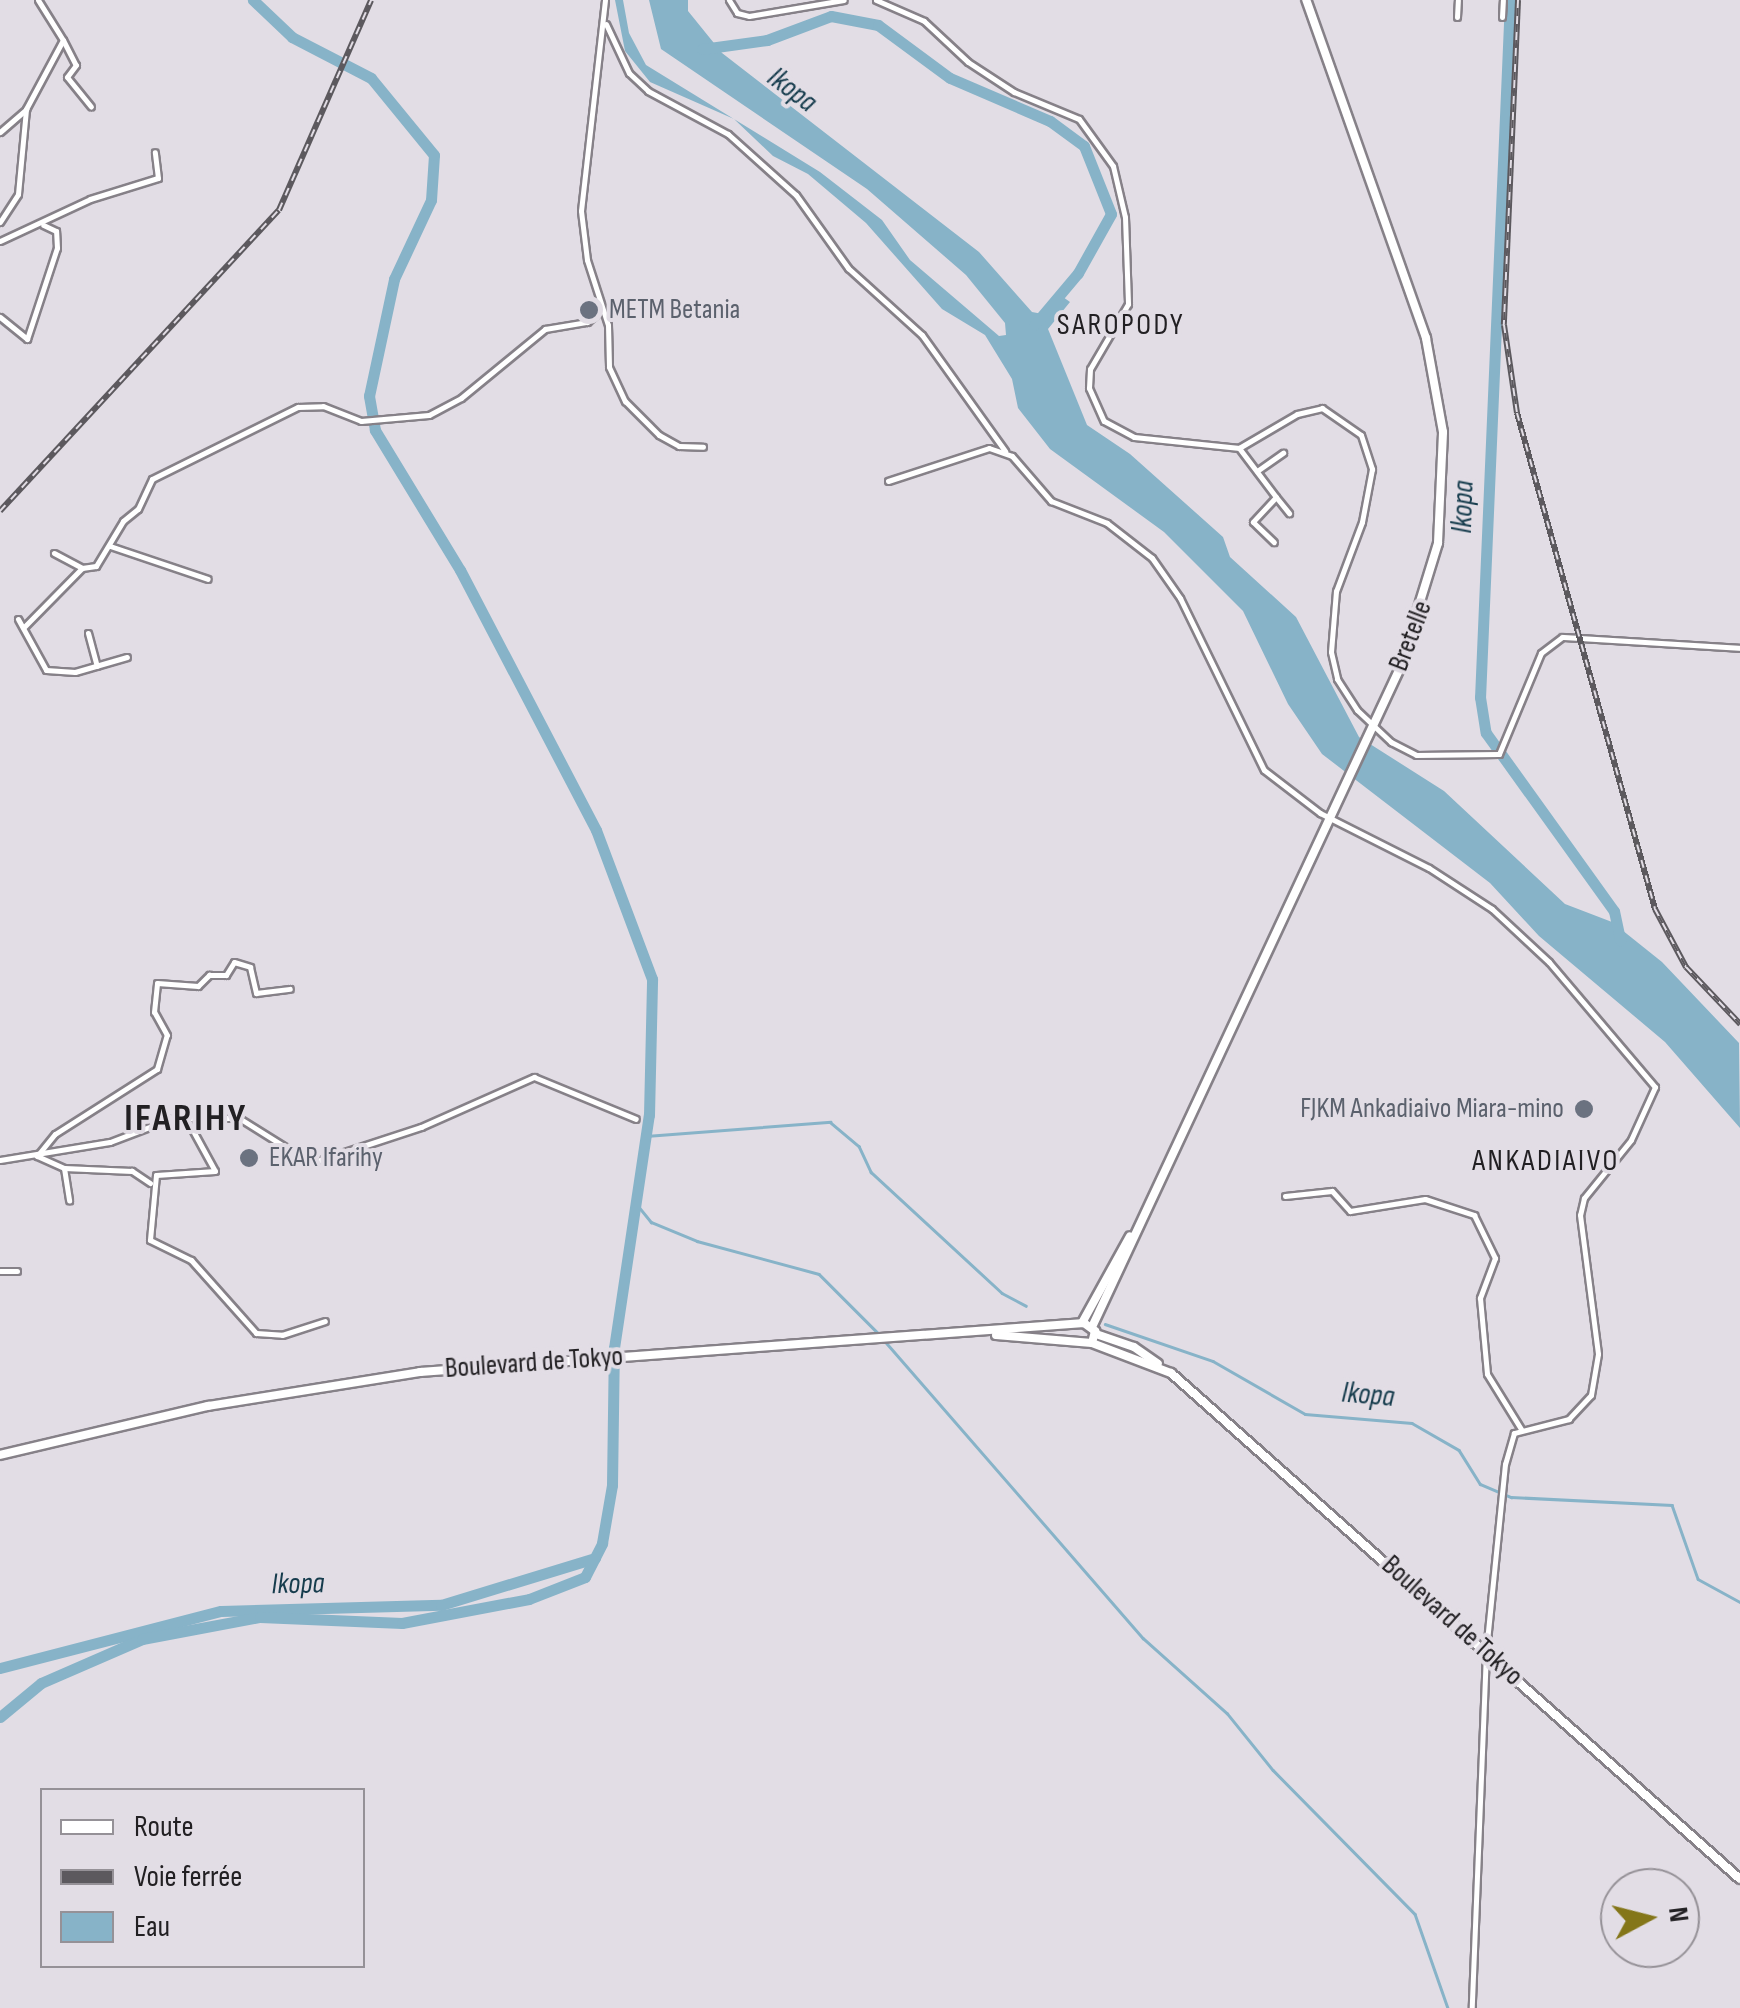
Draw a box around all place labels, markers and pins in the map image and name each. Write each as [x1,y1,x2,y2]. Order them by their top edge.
place label: METM Betania [609,293,740,327]
marker: METM Betania [578,299,600,321]
place label: FJKM Ankadiaivo Miara-mino [1300,1092,1564,1126]
marker: FJKM Ankadiaivo Miara-mino [1573,1098,1595,1120]
place label: EKAR Ifarihy [269,1141,383,1175]
marker: EKAR Ifarihy [238,1147,260,1169]

